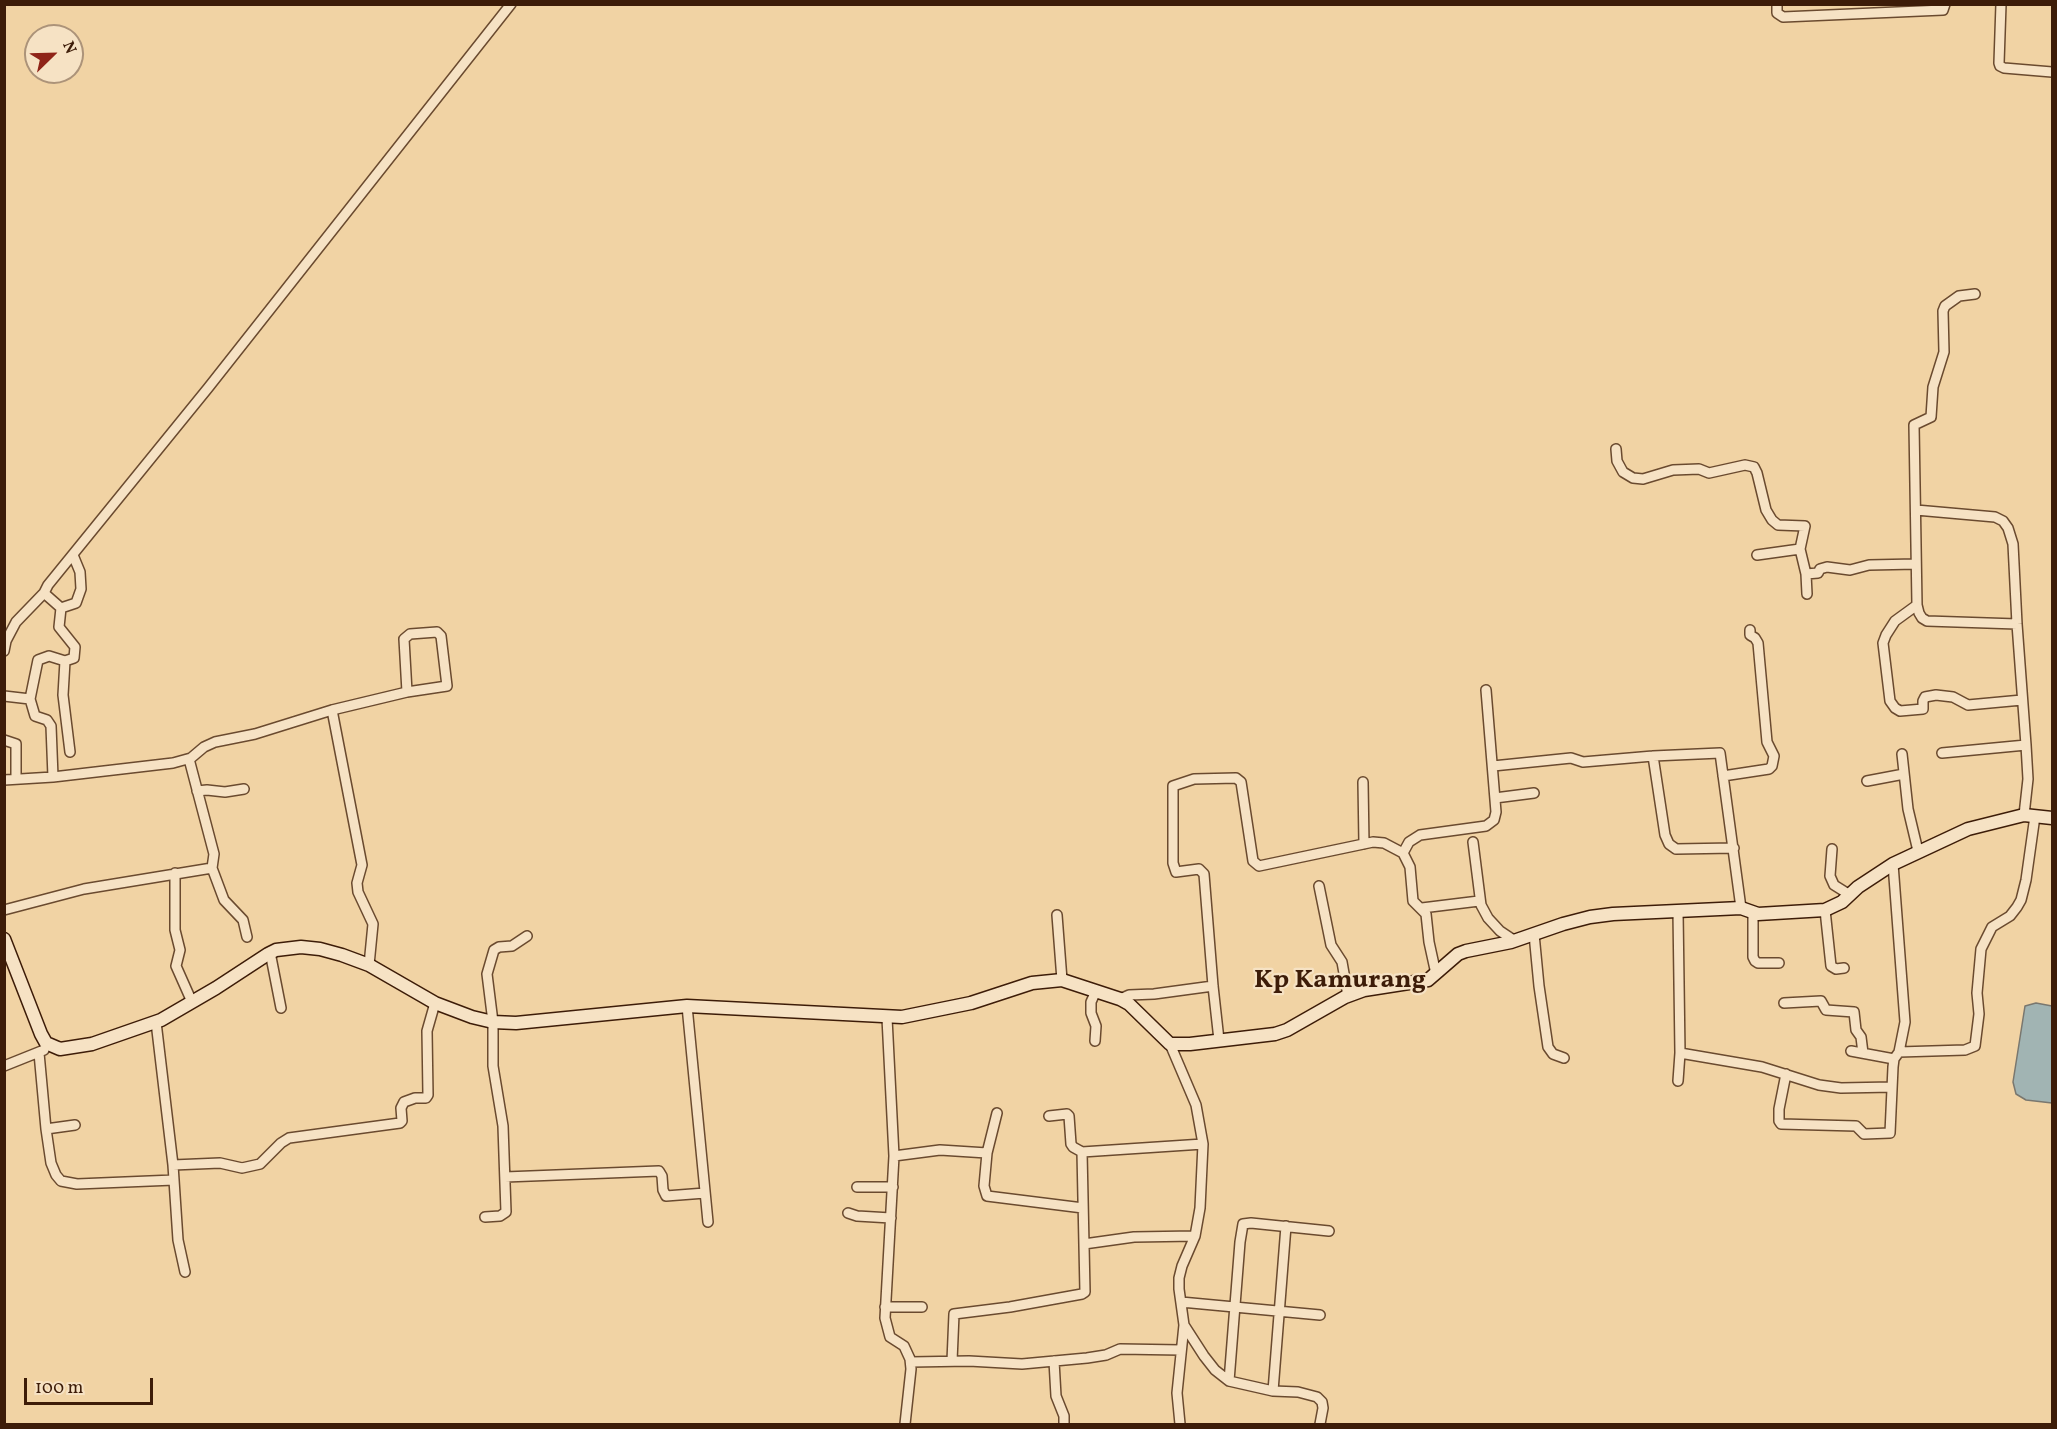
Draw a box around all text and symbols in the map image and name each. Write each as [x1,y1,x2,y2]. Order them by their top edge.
north arrow [24,24,84,84]
text: N [56,38,81,57]
district label: Kp Kamurang [1254,966,1426,998]
scale bar [27,1366,156,1404]
text: 100 m [35,1376,84,1401]

